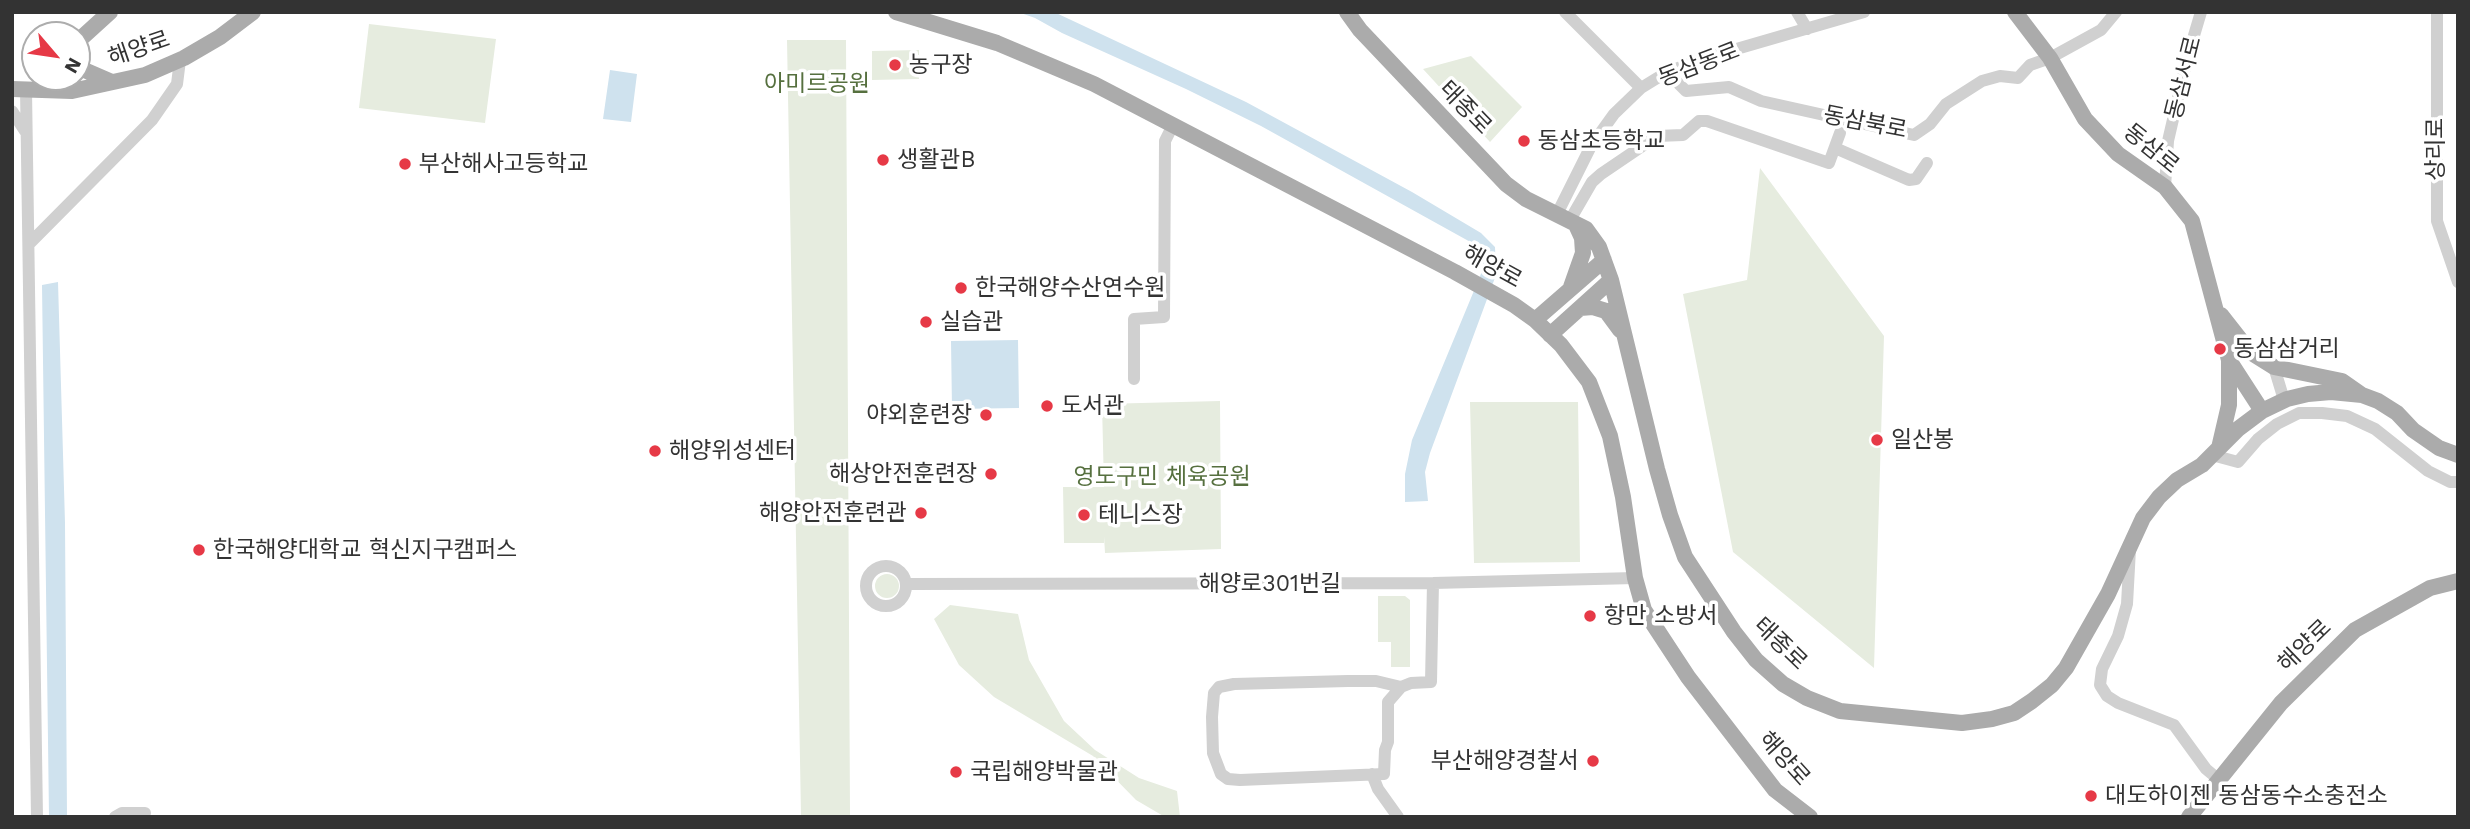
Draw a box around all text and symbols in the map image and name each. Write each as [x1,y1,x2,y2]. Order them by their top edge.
north arrow [21,21,91,91]
street label: 해양로 [104,26,174,72]
street label: 동삼서로 [2160,34,2208,122]
street label: 동삼동로 [1655,37,1743,93]
place label: 농구장 [909,51,972,79]
text: N [60,54,87,77]
marker: 농구장 [887,57,903,73]
park label: 아미르공원 [764,70,870,98]
street label: 태종로 [1433,76,1497,140]
street label: 동삼북로 [1821,101,1909,145]
street label: 상리로 [2422,117,2450,181]
street label: 동삼로 [2118,118,2184,180]
place label: 동삼초등학교 [1538,127,1665,155]
marker: 동삼초등학교 [1516,133,1532,149]
place label: 생활관B [897,146,975,174]
place label: 부산해사고등학교 [419,150,588,178]
marker: 생활관B [875,152,891,168]
marker: 부산해사고등학교 [397,156,413,172]
street label: 해양로 [1458,240,1526,294]
place label: 한국해양수산연수원 [975,274,1165,302]
marker: 한국해양수산연수원 [953,280,969,296]
place label: 실습관 [940,308,1003,336]
marker: 실습관 [918,314,934,330]
place label: 동삼삼거리 [2234,335,2340,363]
marker: 동삼삼거리 [2212,341,2228,357]
place label: 도서관 [1061,392,1124,420]
marker: 도서관 [1039,398,1055,414]
place label: 야외훈련장 [866,401,972,429]
marker: 야외훈련장 [978,407,994,423]
place label: 일산봉 [1891,426,1954,454]
marker: 일산봉 [1869,432,1885,448]
place label: 해양위성센터 [669,437,796,465]
marker: 해양위성센터 [647,443,663,459]
place label: 해상안전훈련장 [829,460,977,488]
park label: 영도구민 체육공원 [1073,463,1251,491]
marker: 해상안전훈련장 [983,466,999,482]
place label: 해양안전훈련관 [759,499,907,527]
place label: 테니스장 [1098,501,1183,529]
marker: 해양안전훈련관 [913,505,929,521]
marker: 테니스장 [1076,507,1092,523]
place label: 한국해양대학교 혁신지구캠퍼스 [213,536,517,564]
marker: 한국해양대학교 혁신지구캠퍼스 [191,542,207,558]
street label: 해양로301번길 [1199,570,1341,598]
place label: 항만 소방서 [1604,602,1718,630]
marker: 항만 소방서 [1582,608,1598,624]
street label: 태종로 [1748,612,1812,676]
street label: 해양로 [2273,614,2337,678]
street label: 해양로 [1753,726,1815,792]
place label: 부산해양경찰서 [1431,747,1579,775]
marker: 부산해양경찰서 [1585,753,1601,769]
place label: 국립해양박물관 [970,758,1118,786]
marker: 국립해양박물관 [948,764,964,780]
place label: 대도하이젠 동삼동수소충전소 [2105,782,2388,810]
marker: 대도하이젠 동삼동수소충전소 [2083,788,2099,804]

